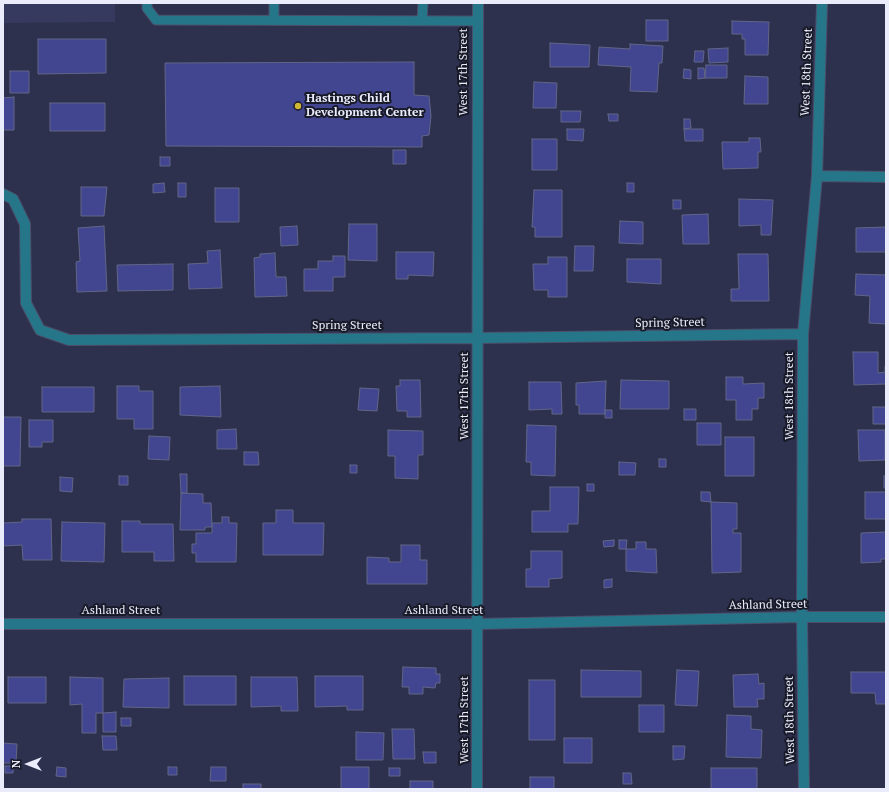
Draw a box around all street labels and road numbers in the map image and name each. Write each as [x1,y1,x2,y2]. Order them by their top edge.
street label: West 17th Street [457,28,471,116]
street label: West 18th Street [798,28,816,116]
street label: Spring Street [635,315,705,331]
street label: Spring Street [312,319,382,333]
street label: West 17th Street [458,352,472,440]
street label: West 18th Street [783,352,797,440]
street label: Ashland Street [728,597,808,613]
street label: Ashland Street [82,604,160,618]
street label: Ashland Street [405,604,483,618]
street label: West 17th Street [458,676,472,764]
street label: West 18th Street [782,676,798,764]

